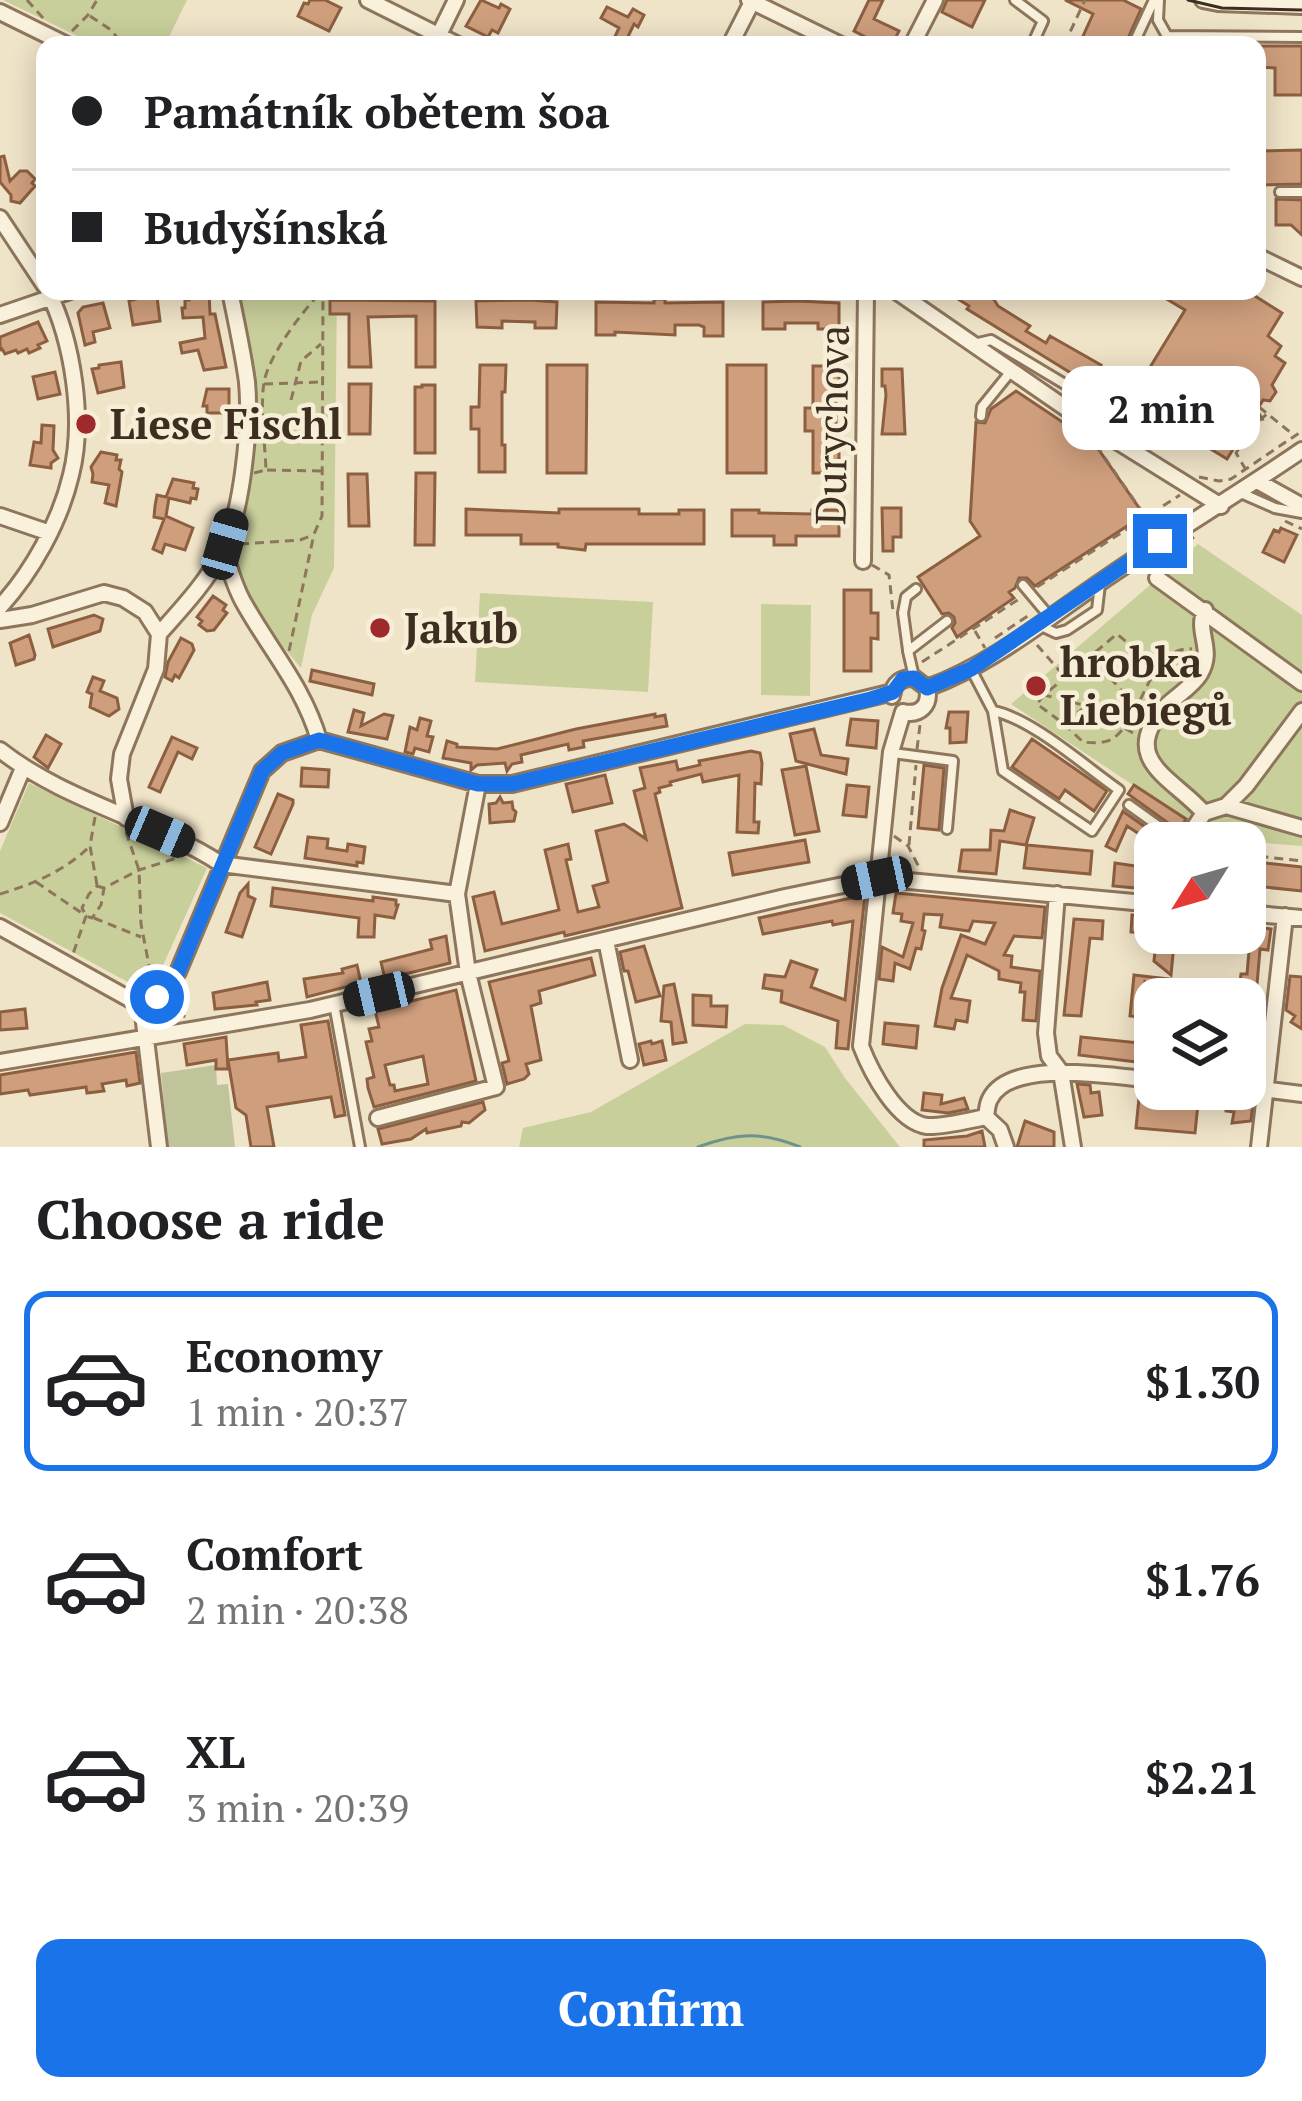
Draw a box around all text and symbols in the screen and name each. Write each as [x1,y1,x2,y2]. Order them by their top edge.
text: Památník obětem šoa [144,81,610,141]
text: Budyšínská [144,197,388,257]
street label: Durychova [801,324,861,526]
callout: 2 min [1061,367,1259,451]
text: 2 min [1108,382,1214,434]
place label: Liese Fischl [110,395,342,451]
marker: Liese Fischl [73,411,99,437]
car [198,504,252,584]
route end [1133,514,1187,568]
place label: Jakub [404,599,518,655]
marker: Jakub [367,615,393,641]
place label: hrobka Liebiegů [1060,633,1232,737]
marker: hrobka Liebiegů [1023,673,1049,699]
car [120,801,200,863]
north arrow [1134,822,1266,954]
map controls [1134,822,1266,1110]
car [838,853,916,903]
car [340,968,418,1020]
route start [130,970,184,1024]
button: layers [1134,978,1266,1110]
text: Choose a ride [36,1183,385,1254]
text: Economy [186,1325,382,1385]
icon: car [42,1327,150,1435]
text: $1.30 [1145,1351,1260,1411]
text: 1 min · 20:37 [186,1385,409,1437]
text: Comfort [186,1523,363,1583]
icon: car [42,1525,150,1633]
text: $1.76 [1145,1549,1260,1609]
text: 2 min · 20:38 [186,1583,409,1635]
text: XL [186,1721,245,1781]
icon: car [42,1723,150,1831]
text: $2.21 [1145,1747,1260,1807]
text: 3 min · 20:39 [186,1781,409,1833]
button: Confirm [36,1939,1266,2077]

